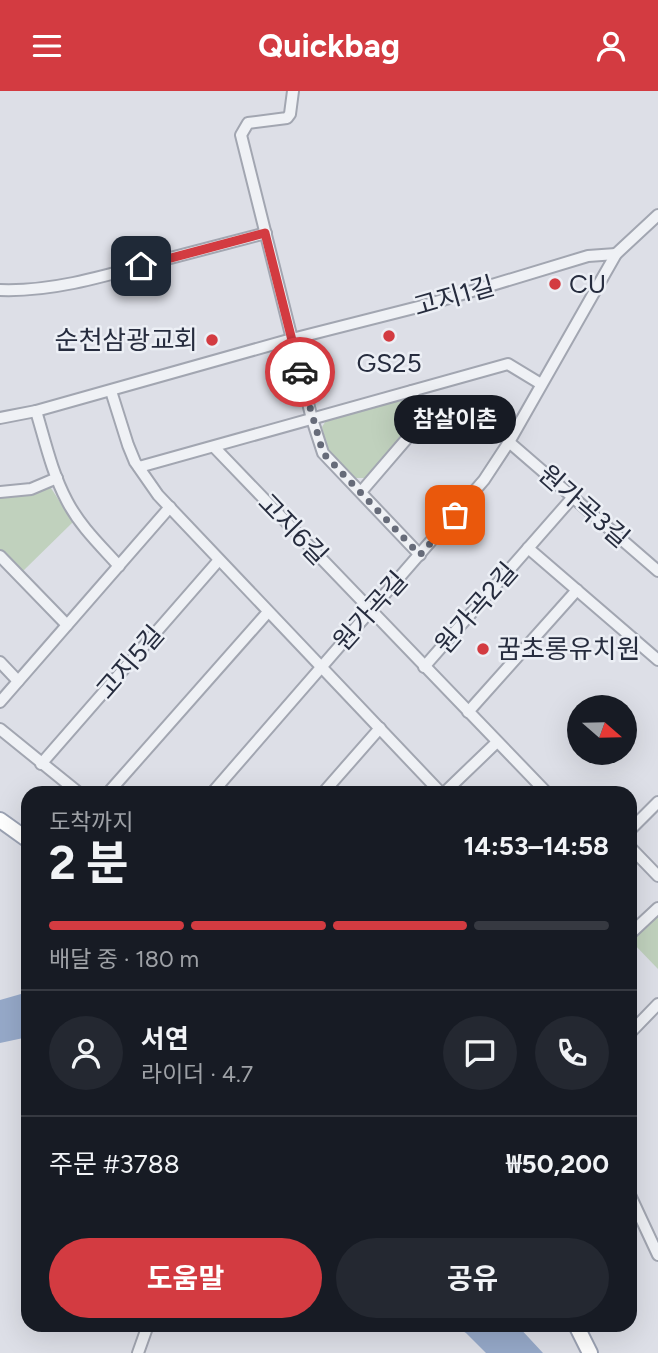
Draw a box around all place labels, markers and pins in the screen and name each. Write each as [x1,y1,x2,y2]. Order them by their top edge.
pin [111,236,171,296]
place label: CU [569,268,606,300]
marker: CU [547,276,563,292]
place label: 순천삼광교회 [54,324,198,356]
marker: GS25 [381,328,397,344]
marker: 순천삼광교회 [204,332,220,348]
place label: GS25 [356,347,422,379]
callout: 참살이촌 [394,396,516,445]
pin [425,485,485,545]
place label: 꿈초롱유치원 [497,633,641,665]
marker: 꿈초롱유치원 [475,641,491,657]

